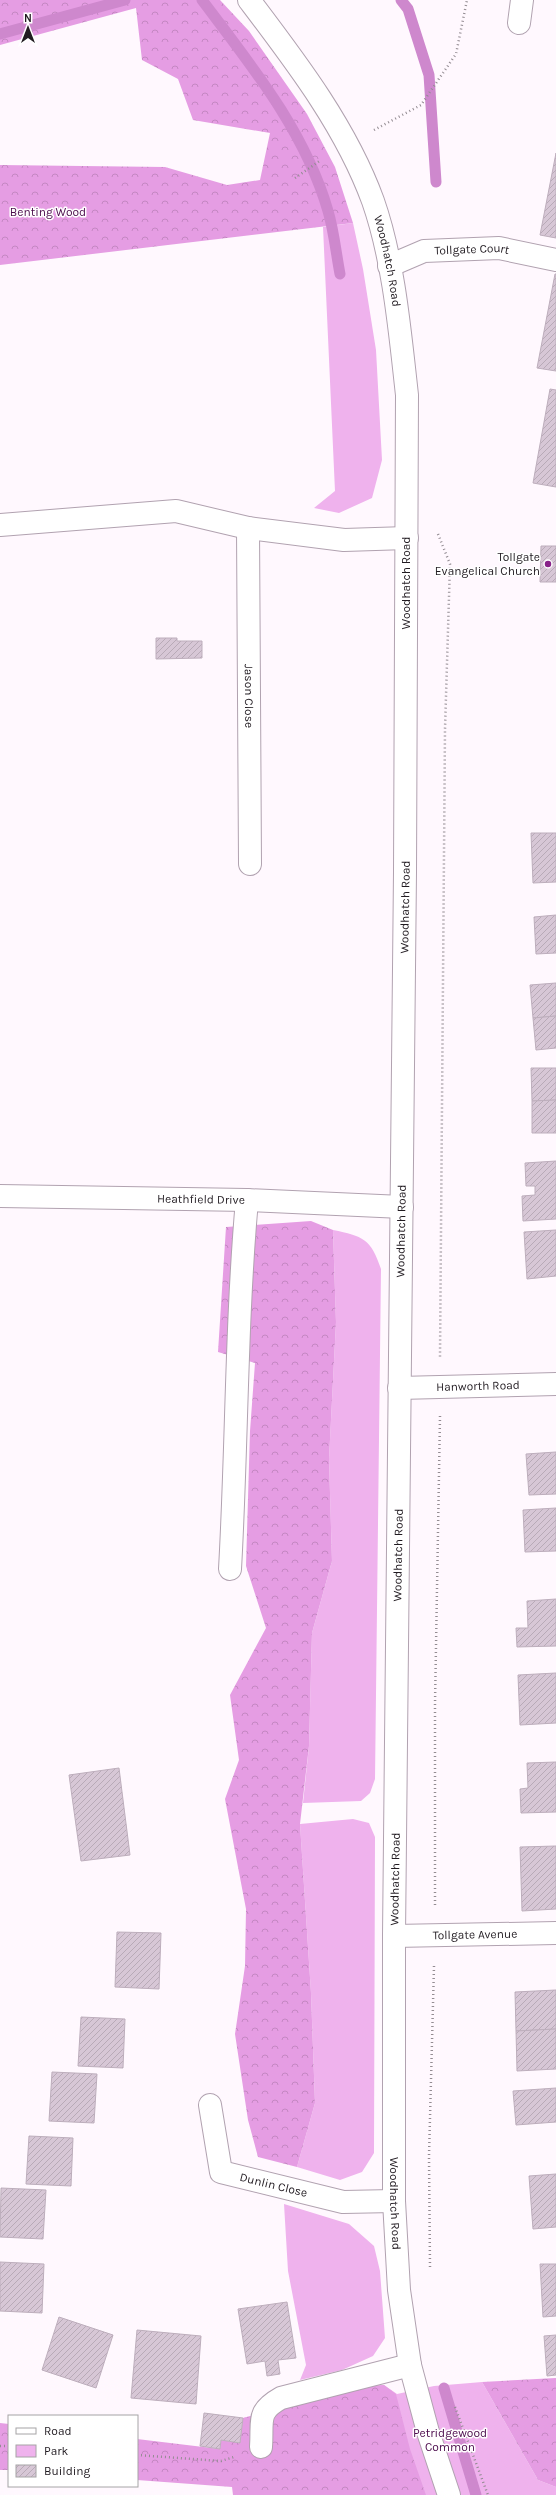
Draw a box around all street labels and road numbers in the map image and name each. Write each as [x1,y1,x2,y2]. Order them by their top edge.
street label: Woodhatch Road [371,214,404,308]
street label: Tollgate Court [434,241,511,258]
street label: Woodhatch Road [399,537,413,629]
street label: Jason Close [242,664,256,728]
street label: Woodhatch Road [397,860,413,954]
street label: Woodhatch Road [393,1184,409,1278]
street label: Heathfield Drive [157,1192,245,1207]
street label: Hanworth Road [436,1378,520,1394]
street label: Woodhatch Road [390,1508,406,1602]
street label: Woodhatch Road [387,1832,403,1926]
street label: Tollgate Avenue [432,1927,518,1942]
street label: Woodhatch Road [387,2157,404,2250]
street label: Dunlin Close [238,2170,309,2200]

